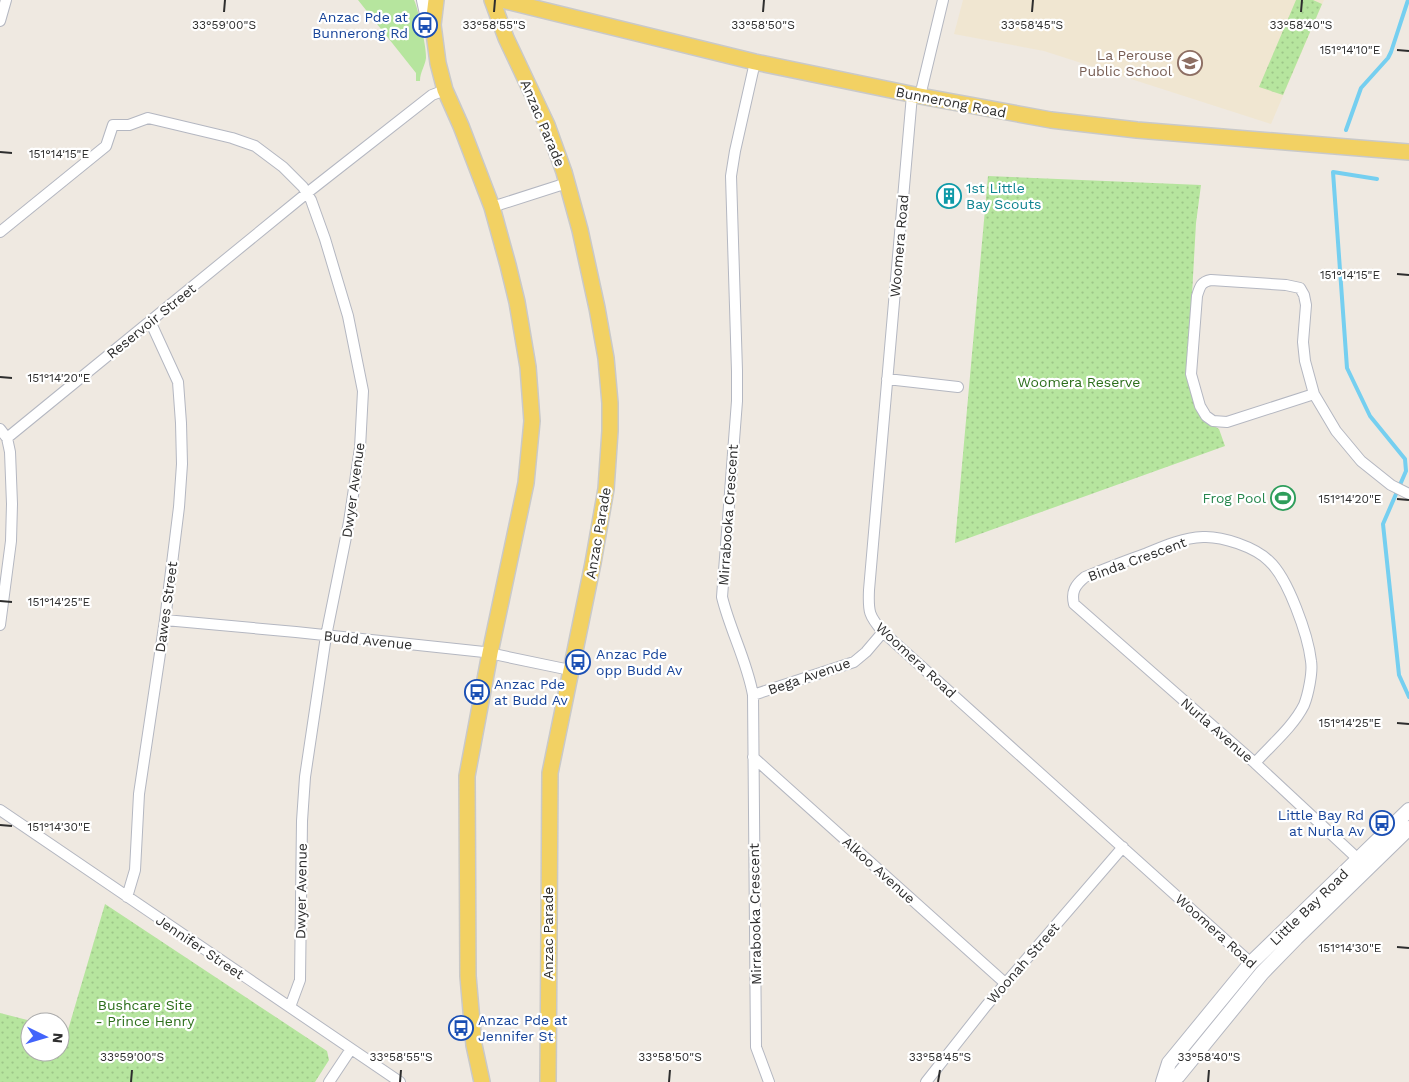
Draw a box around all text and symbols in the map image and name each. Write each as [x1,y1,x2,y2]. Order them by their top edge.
place label: Anzac Pde at Bunnerong Rd [312,9,408,41]
bus stop icon: Anzac Pde at Bunnerong Rd [412,12,438,38]
text: 33°59'00"S [192,18,256,32]
text: 33°58'55"S [462,18,526,32]
text: 33°58'50"S [731,18,795,32]
text: 33°58'45"S [1001,18,1063,32]
text: 33°58'40"S [1270,18,1332,32]
text: 151°14'10"E [1320,43,1381,57]
place label: La Perouse Public School [1079,47,1173,79]
school or university icon: La Perouse Public School [1177,50,1203,76]
street label: Anzac Parade [518,77,568,169]
street label: Bunnerong Road [894,83,1008,121]
text: 151°14'15"E [29,147,89,161]
place label: 1st Little Bay Scouts [966,180,1041,212]
building icon: 1st Little Bay Scouts [936,183,962,209]
street label: Woomera Road [887,194,911,298]
text: 151°14'15"E [1320,268,1380,282]
street label: Reservoir Street [103,280,199,362]
text: 151°14'20"E [27,371,91,385]
park label: Woomera Reserve [1018,374,1140,390]
street label: Dwyer Avenue [338,441,368,539]
street label: Mirrabooka Crescent [715,444,741,586]
sports icon: Frog Pool [1270,485,1296,511]
street label: Anzac Parade [582,486,614,580]
place label: Frog Pool [1202,490,1267,506]
text: 151°14'20"E [1318,492,1382,506]
street label: Binda Crescent [1086,534,1189,584]
street label: Dawes Street [152,560,180,654]
text: 151°14'25"E [28,595,91,609]
street label: Woomera Road [873,619,959,701]
street label: Budd Avenue [323,627,413,653]
place label: Anzac Pde opp Budd Av [596,646,683,678]
bus stop icon: Anzac Pde opp Budd Av [565,649,591,675]
street label: Bega Avenue [766,654,852,698]
place label: Anzac Pde at Budd Av [494,676,569,708]
bus stop icon: Anzac Pde at Budd Av [464,679,490,705]
street label: Nurla Avenue [1178,694,1256,766]
text: 151°14'25"E [1319,716,1382,730]
place label: Little Bay Rd at Nurla Av [1278,807,1365,839]
bus stop icon: Little Bay Rd at Nurla Av [1369,810,1395,836]
text: 151°14'30"E [27,820,91,834]
street label: Alkoo Avenue [840,833,918,907]
street label: Dwyer Avenue [292,843,310,939]
street label: Mirrabooka Crescent [746,843,764,985]
street label: Little Bay Road [1267,866,1351,948]
street label: Anzac Parade [540,887,556,979]
street label: Woomera Road [1172,891,1260,971]
street label: Jennifer Street [153,912,247,982]
street label: Woonah Street [984,919,1063,1007]
text: 151°14'30"E [1318,941,1382,955]
park label: Bushcare Site - Prince Henry [95,997,195,1029]
north arrow [20,1012,70,1062]
place label: Anzac Pde at Jennifer St [478,1012,568,1044]
bus stop icon: Anzac Pde at Jennifer St [448,1015,474,1041]
text: N [50,1032,66,1044]
text: 33°59'00"S [100,1050,164,1064]
text: 33°58'55"S [369,1050,433,1064]
text: 33°58'50"S [638,1050,702,1064]
text: 33°58'45"S [909,1050,971,1064]
text: 33°58'40"S [1178,1050,1240,1064]

